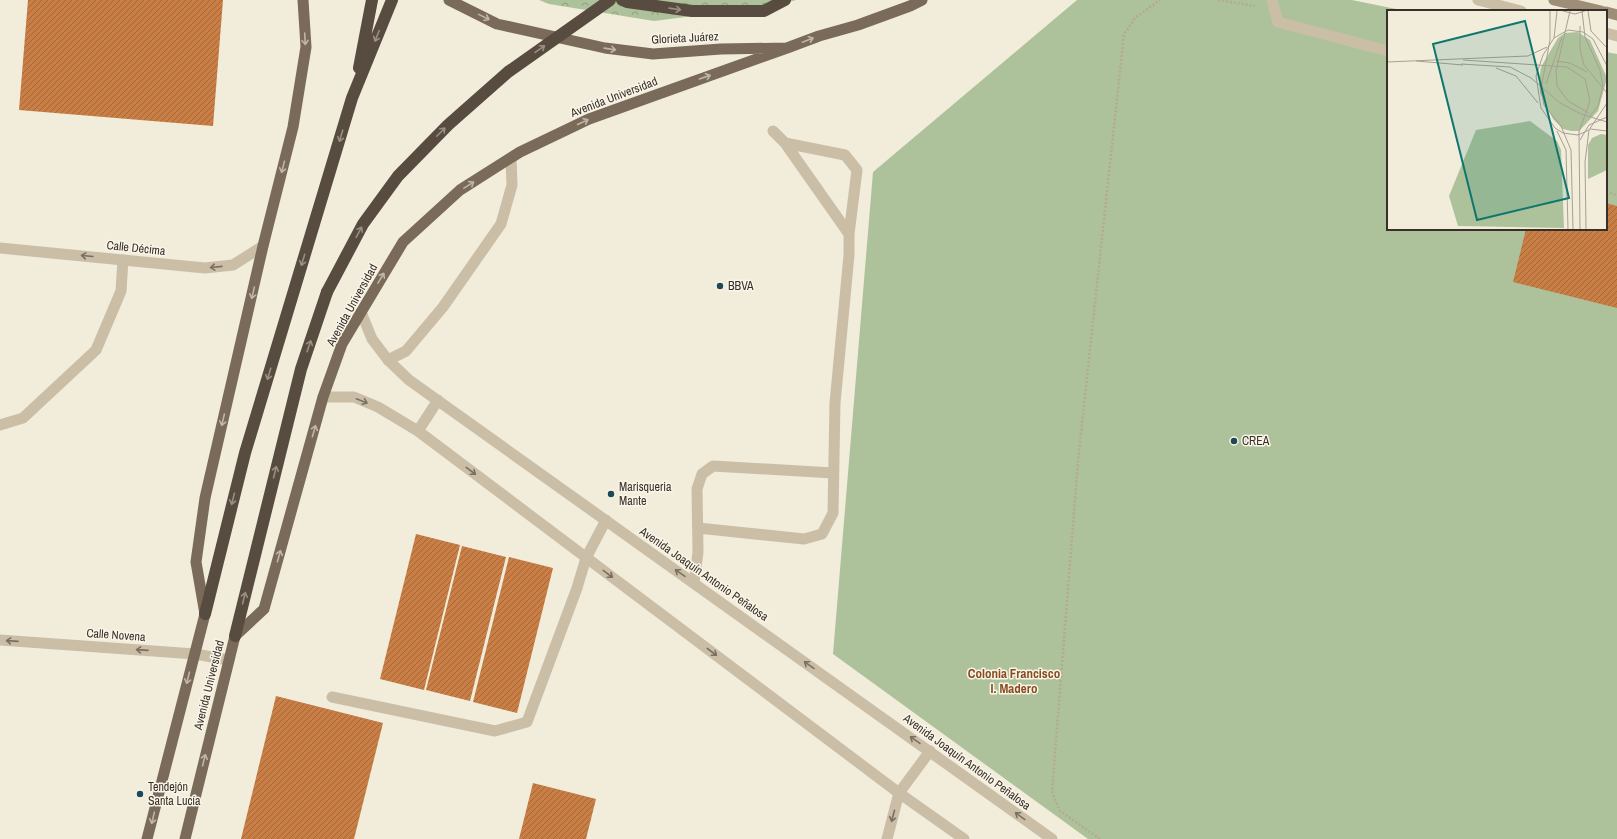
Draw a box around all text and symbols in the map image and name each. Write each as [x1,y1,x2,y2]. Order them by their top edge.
one-way arrow [668,5,681,13]
inset map [1387,10,1607,230]
one-way arrow [478,14,490,21]
street label: Glorieta Juárez [651,28,719,48]
one-way arrow [373,30,381,42]
one-way arrow [302,32,309,45]
one-way arrow [802,35,814,43]
one-way arrow [535,45,546,53]
one-way arrow [603,45,616,52]
street label: Avenida Universidad [567,73,660,121]
one-way arrow [698,73,711,80]
one-way arrow [576,118,588,125]
one-way arrow [436,127,446,137]
one-way arrow [337,129,344,142]
one-way arrow [279,160,286,173]
one-way arrow [463,180,475,188]
one-way arrow [355,227,363,239]
street label: Calle Décima [106,237,167,259]
one-way arrow [81,253,94,260]
one-way arrow [299,253,306,266]
street label: Avenida Universidad [322,261,381,350]
one-way arrow [210,263,223,270]
one-way arrow [377,273,385,284]
place label: BBVA [728,278,754,294]
marker: BBVA [715,281,725,291]
one-way arrow [248,286,256,299]
one-way arrow [305,341,313,353]
one-way arrow [265,367,272,380]
one-way arrow [355,397,367,405]
one-way arrow [219,413,227,426]
one-way arrow [311,424,318,437]
place label: CREA [1242,433,1270,449]
marker: CREA [1229,436,1239,446]
one-way arrow [272,466,280,479]
one-way arrow [465,467,476,475]
place label: Marisqueria Mante [619,479,672,509]
marker: Marisqueria Mante [606,489,616,499]
one-way arrow [229,492,237,505]
street label: Avenida Joaquín Antonio Peñalosa [636,523,772,625]
one-way arrow [276,549,283,562]
one-way arrow [675,569,686,577]
one-way arrow [602,570,613,579]
one-way arrow [241,592,249,605]
street label: Calle Novena [86,625,147,645]
one-way arrow [6,638,19,645]
street label: Avenida Universidad [190,639,228,732]
one-way arrow [136,647,149,654]
one-way arrow [706,648,717,657]
one-way arrow [803,660,814,669]
district label: Colonia Francisco I. Madero [968,665,1060,697]
one-way arrow [184,672,192,685]
street label: Avenida Joaquín Antonio Peñalosa [899,710,1034,814]
one-way arrow [909,736,920,744]
one-way arrow [201,754,208,767]
place label: Tendejón Santa Lucía [148,779,201,809]
marker: Tendejón Santa Lucía [135,789,145,799]
one-way arrow [889,809,896,822]
one-way arrow [149,811,156,824]
one-way arrow [1015,812,1026,820]

